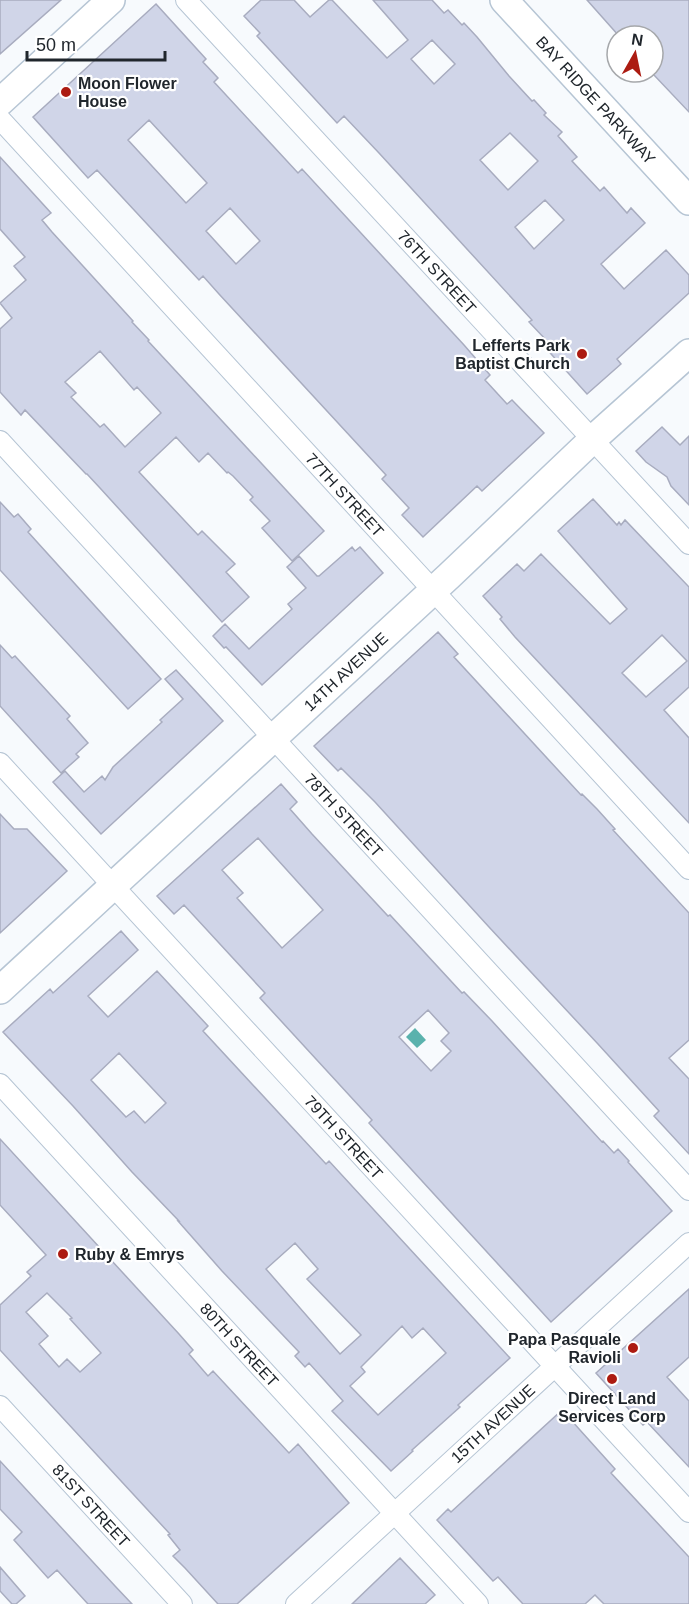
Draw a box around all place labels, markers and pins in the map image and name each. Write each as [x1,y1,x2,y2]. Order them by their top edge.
place label: Moon Flower House [78,75,177,110]
marker: Moon Flower House [59,85,73,99]
place label: Lefferts Park Baptist Church [455,337,570,372]
marker: Lefferts Park Baptist Church [575,347,589,361]
place label: Ruby & Emrys [75,1246,184,1263]
marker: Ruby & Emrys [56,1247,70,1261]
place label: Papa Pasquale Ravioli [508,1331,621,1366]
marker: Papa Pasquale Ravioli [626,1341,640,1355]
marker: Direct Land Services Corp [605,1372,619,1386]
place label: Direct Land Services Corp [558,1390,666,1425]

